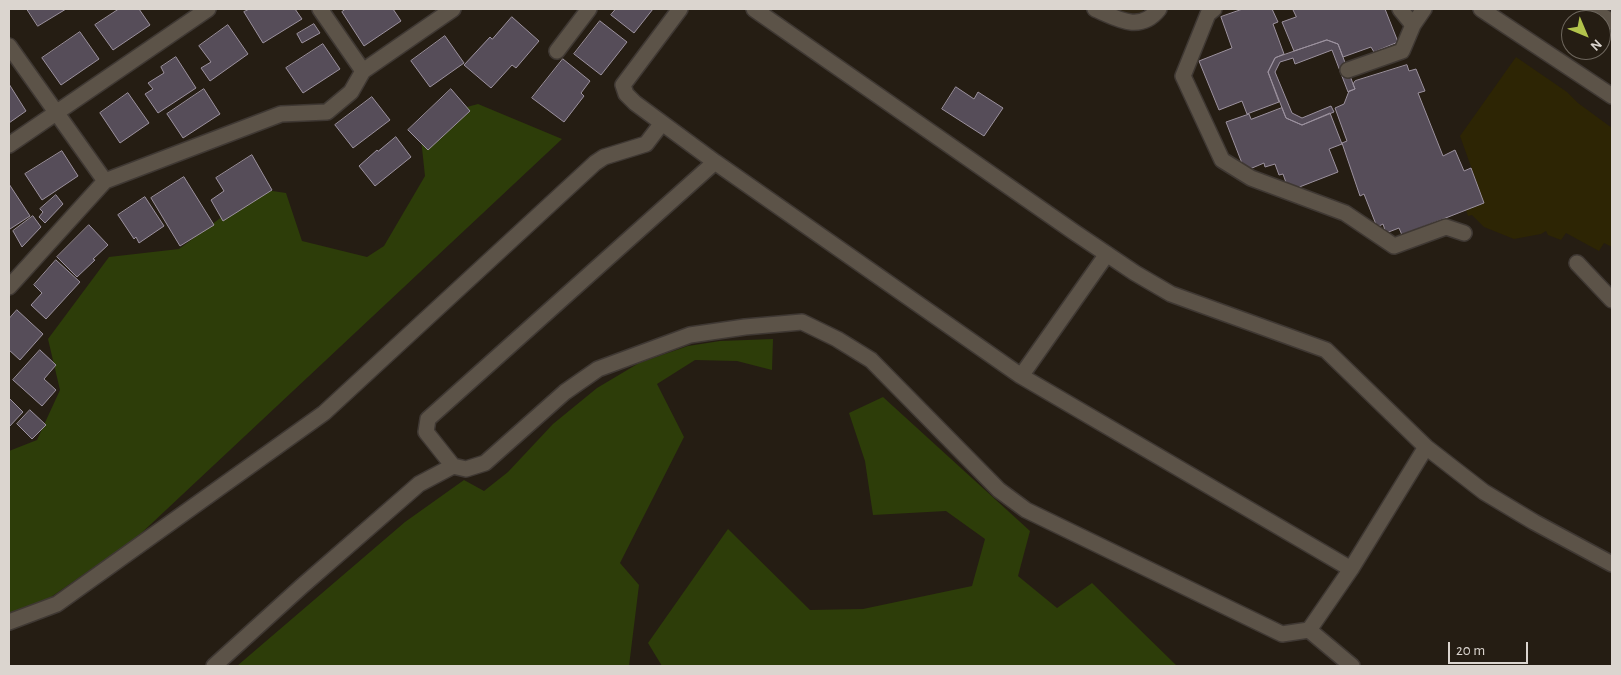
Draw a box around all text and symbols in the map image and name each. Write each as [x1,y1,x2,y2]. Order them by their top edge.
north arrow [1561,10,1611,60]
text: N [1588,37,1604,53]
scale bar [1451,632,1531,664]
text: 20 m [1456,643,1485,658]

